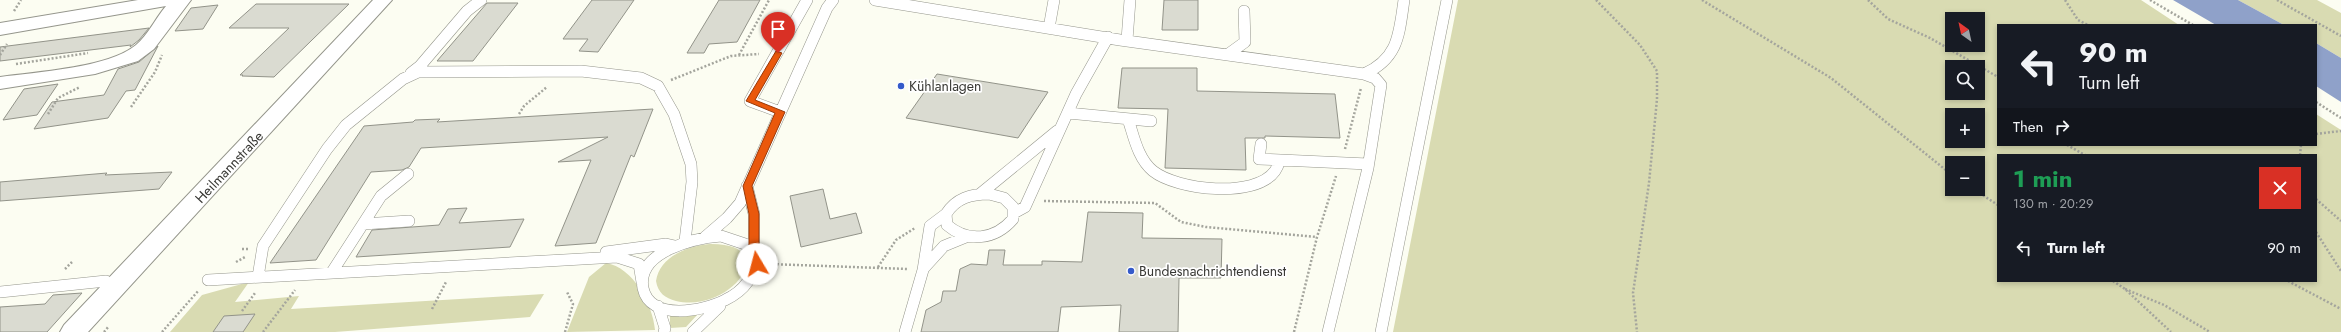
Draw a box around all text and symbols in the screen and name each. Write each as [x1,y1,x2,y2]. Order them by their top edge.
pin [761,12,795,53]
north arrow [1945,12,1985,52]
map controls [1945,12,1985,196]
icon: arrive [767,18,789,40]
text: 90 m [2079,32,2148,73]
icon: left [2013,40,2065,92]
button: search [1945,60,1985,100]
text: Turn left [2079,70,2139,96]
place label: Kühlanlagen [909,76,981,96]
marker: Kühlanlagen [896,81,906,91]
button: + [1945,108,1985,148]
text: Then [2013,116,2043,138]
icon: right [2051,116,2073,138]
street label: Heilmannstraße [190,127,268,207]
button: − [1945,156,1985,196]
text: 1 min [2013,161,2073,196]
button: close [2259,167,2301,209]
text: 130 m · 20:29 [2013,194,2093,213]
icon: left [2013,237,2035,259]
text: Turn left [2047,237,2105,259]
text: 90 m [2267,237,2301,259]
position arrow [736,243,778,285]
place label: Bundesnachrichtendienst [1139,261,1287,281]
marker: Bundesnachrichtendienst [1126,266,1136,276]

